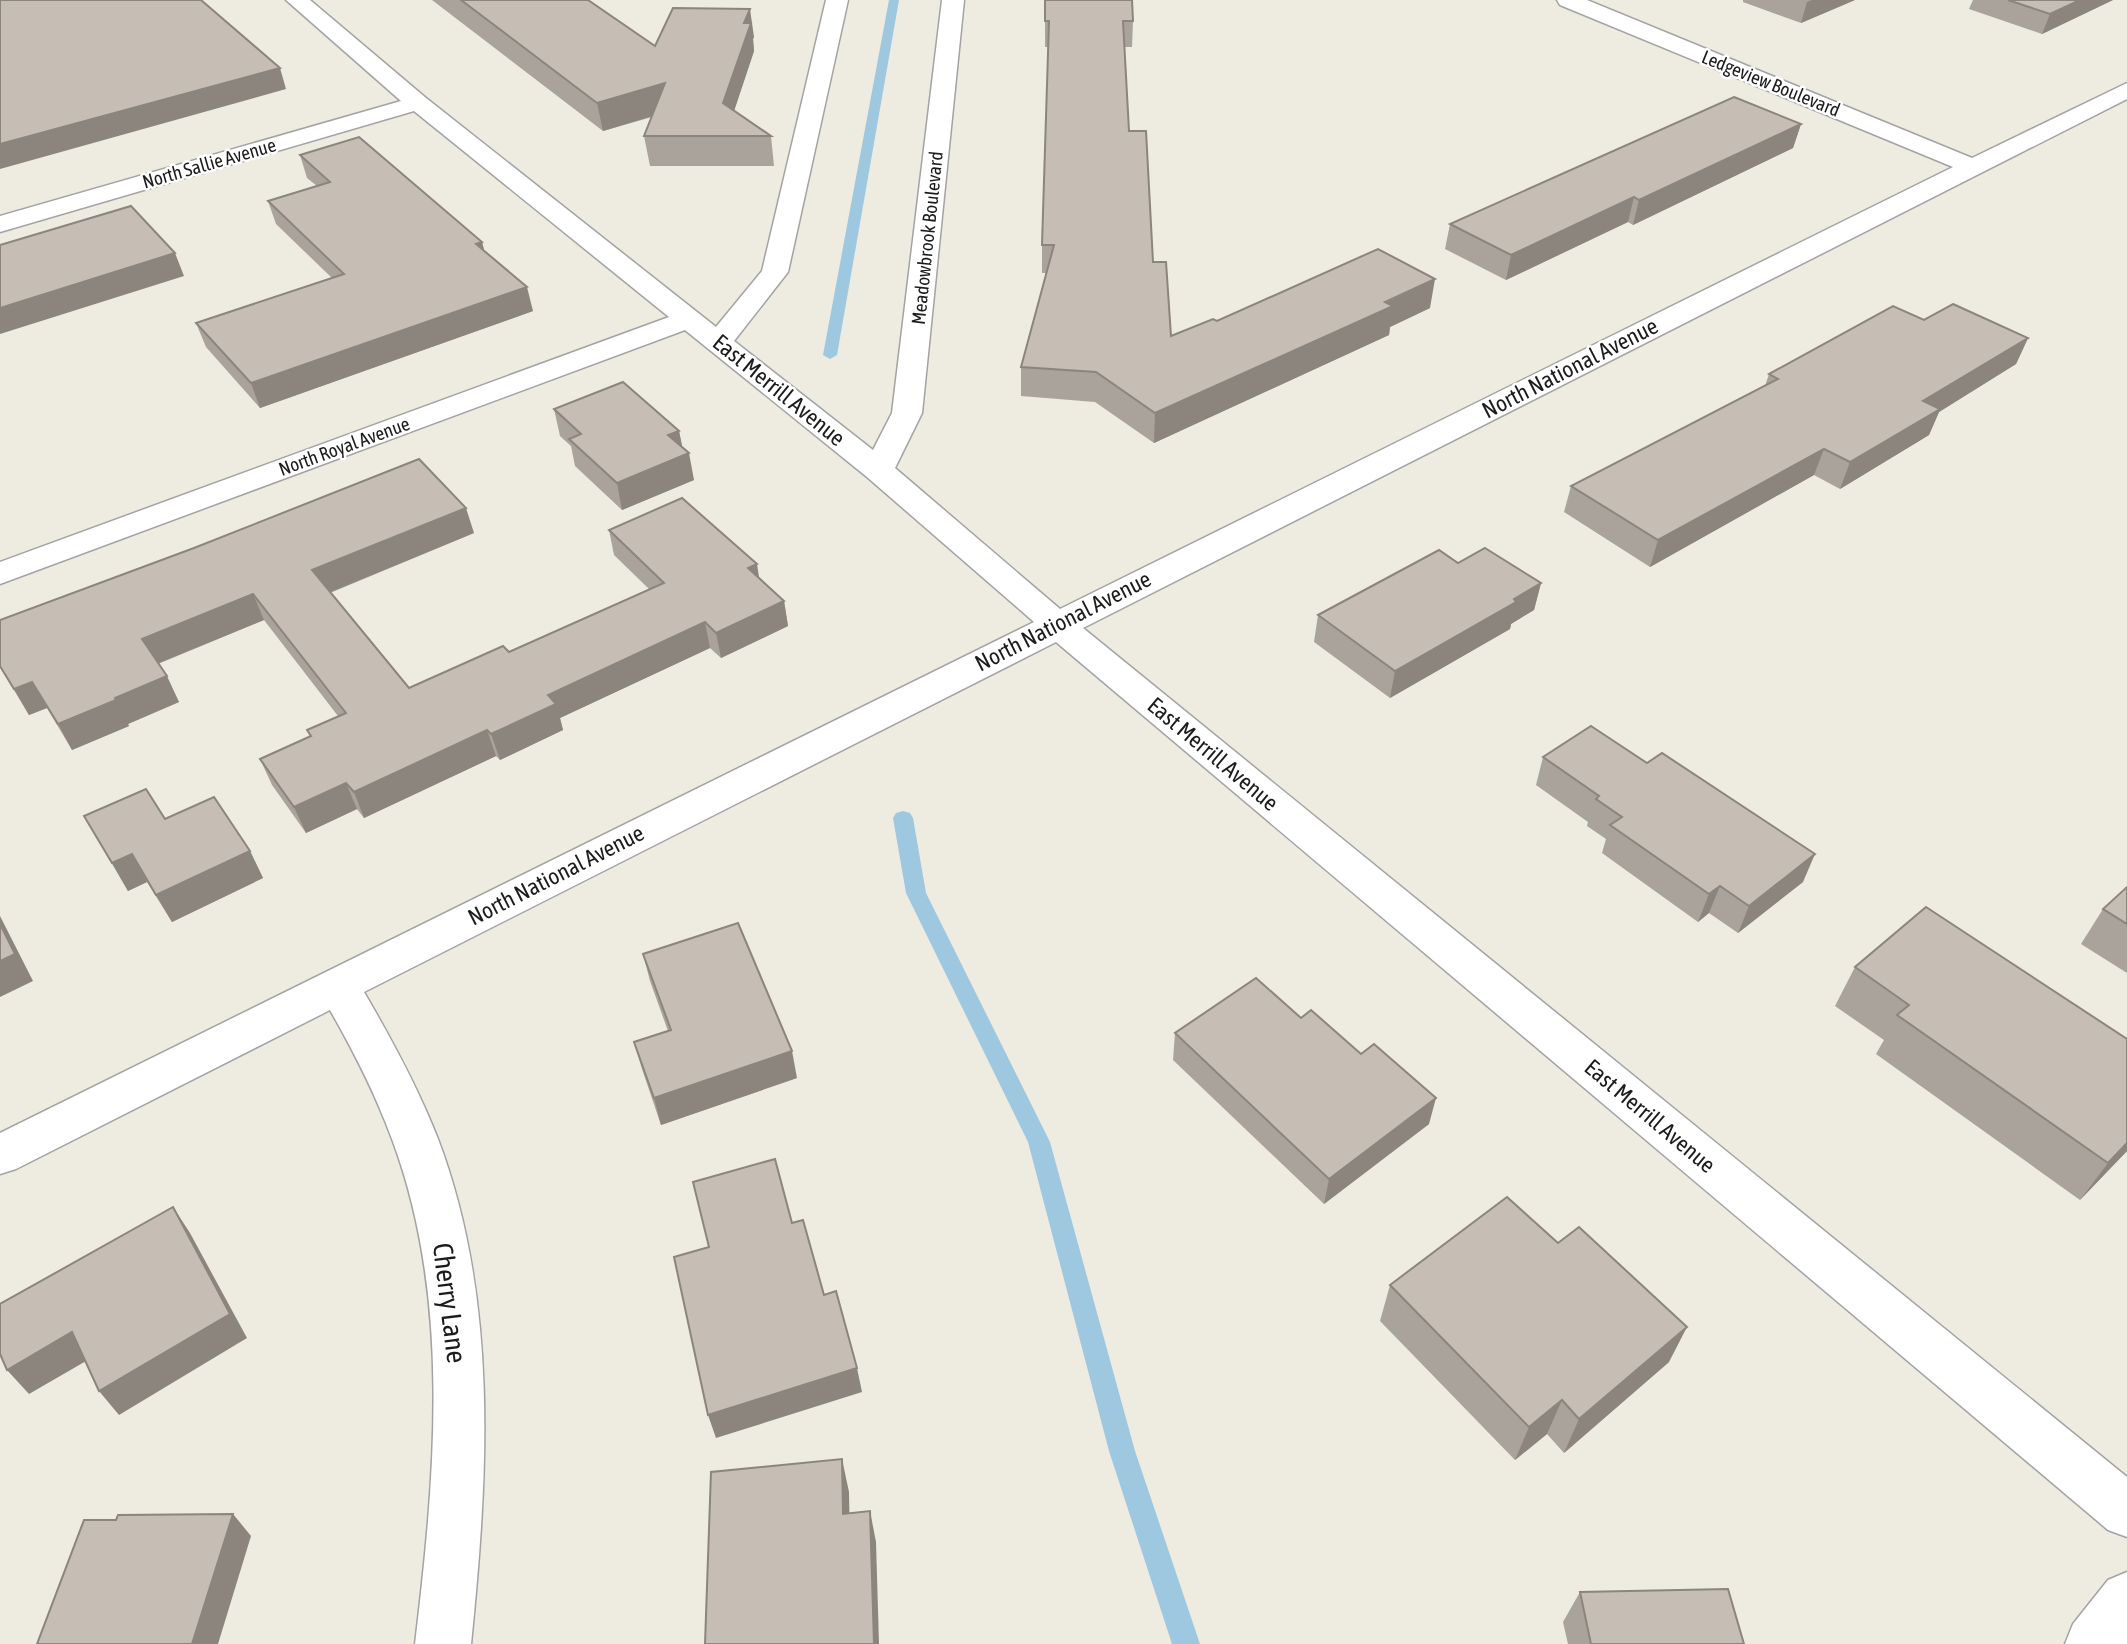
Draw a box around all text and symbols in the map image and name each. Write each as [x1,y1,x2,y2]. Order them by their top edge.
street label: Ledgeview Boulevard [1699,45,1843,121]
street label: North Sallie Avenue [140,133,278,193]
street label: Meadowbrook Boulevard [907,150,947,326]
street label: North National Avenue [1478,312,1662,424]
street label: East Merrill Avenue [708,329,850,451]
street label: North Royal Avenue [275,412,413,480]
street label: North National Avenue [971,565,1155,677]
street label: East Merrill Avenue [1143,692,1283,816]
street label: North National Avenue [464,819,648,931]
street label: East Merrill Avenue [1580,1054,1720,1178]
street label: Cherry Lane [427,1241,473,1365]

